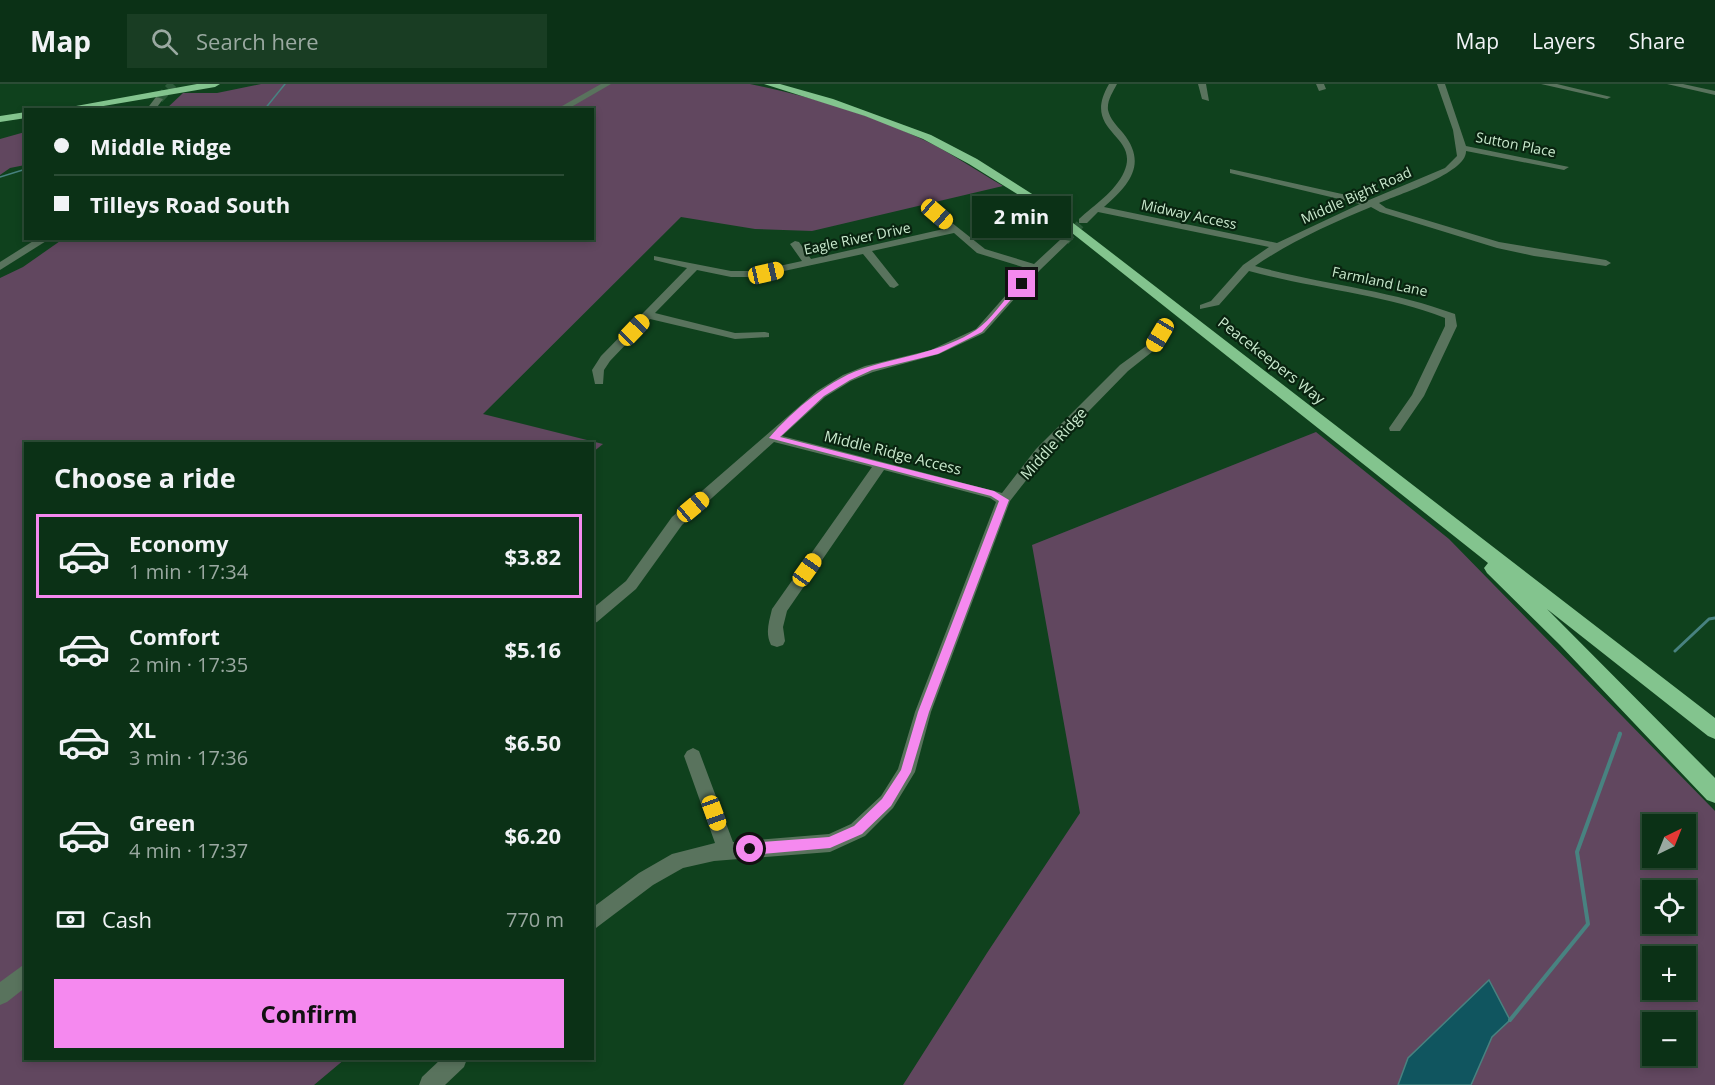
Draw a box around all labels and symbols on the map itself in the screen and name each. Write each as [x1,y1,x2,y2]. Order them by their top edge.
street label: Sutton Place [1474,127,1558,161]
street label: Middle Bight Road [1298,162,1414,228]
car [918,195,956,233]
street label: Midway Access [1139,195,1239,233]
callout: 2 min [972,197,1072,239]
street label: Eagle River Drive [802,217,912,259]
car [746,260,786,286]
street label: Farmland Lane [1330,262,1430,300]
route end [1008,270,1035,297]
car [615,311,653,349]
street label: Peacekeepers Way [1214,312,1330,408]
car [1143,315,1177,355]
street label: Middle Ridge [1015,403,1091,483]
street label: Middle Ridge Access [822,425,964,479]
car [673,489,713,525]
car [789,550,825,590]
car [699,793,729,833]
north arrow [1642,814,1696,868]
route start [736,835,763,862]

